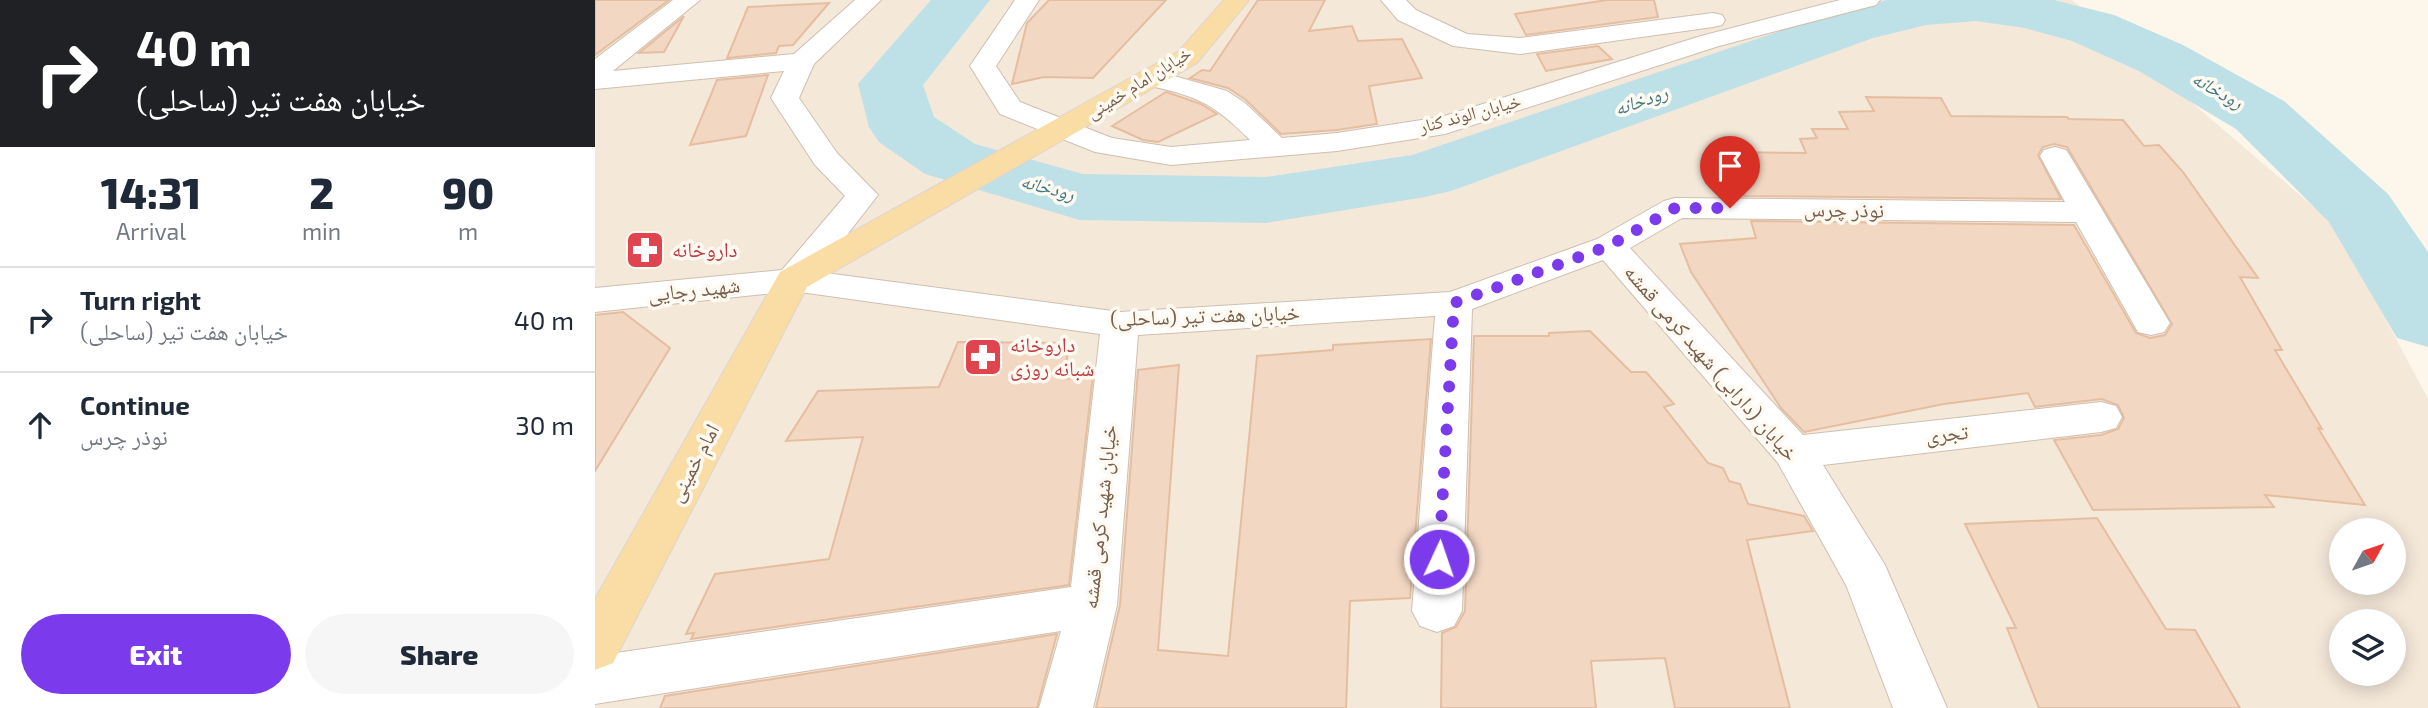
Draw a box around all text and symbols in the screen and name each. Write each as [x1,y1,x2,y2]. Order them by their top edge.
text: 40 m [136,17,252,76]
icon: right [21,28,112,119]
street label: خیابان امام خمینی [1082,41,1196,125]
water label: رودخانه [2189,66,2248,113]
text: خیابان هفت تیر (ساحلی) [136,79,426,117]
water label: رودخانه [1611,80,1670,119]
street label: خیابان الوند کنار [1415,89,1523,138]
pin [1700,136,1760,208]
icon: arrive [1711,147,1749,185]
text: 14:31 [101,167,201,217]
text: 2 [309,167,334,217]
text: 90 [442,167,494,217]
water label: رودخانه [1019,168,1078,205]
street label: نوذر چرس [1804,195,1884,224]
text: Arrival [116,217,186,245]
text: min [302,217,341,245]
text: m [458,217,478,245]
pharmacy icon: داروخانه [624,229,666,271]
place label: داروخانه [672,236,738,261]
street label: خیابان (دارابی) شهید کرمی قمشه [1619,259,1804,467]
street label: شهید رجایی [647,271,741,308]
text: Turn right [80,284,201,315]
street label: خیابان هفت تیر (ساحلی) [1110,299,1300,332]
icon: right [21,301,59,339]
text: 40 m [514,304,574,335]
text: خیابان هفت تیر (ساحلی) [80,317,288,345]
place label: داروخانه شبانه روزی [1010,331,1094,381]
pharmacy icon: داروخانه شبانه روزی [962,336,1004,378]
text: Continue [80,389,190,420]
icon: ahead [21,406,59,444]
text: 30 m [515,409,574,440]
street label: تجری [1924,418,1969,448]
street label: امام خمینی [662,419,726,507]
text: نوذر چرس [80,422,168,450]
street label: خیابان شهید کرمی قمشه [1076,423,1123,610]
north arrow [2329,518,2406,595]
map controls [2329,518,2406,686]
position arrow [1402,522,1476,596]
button: layers [2329,609,2406,686]
button: Exit [21,614,291,694]
button: Share [305,614,574,694]

